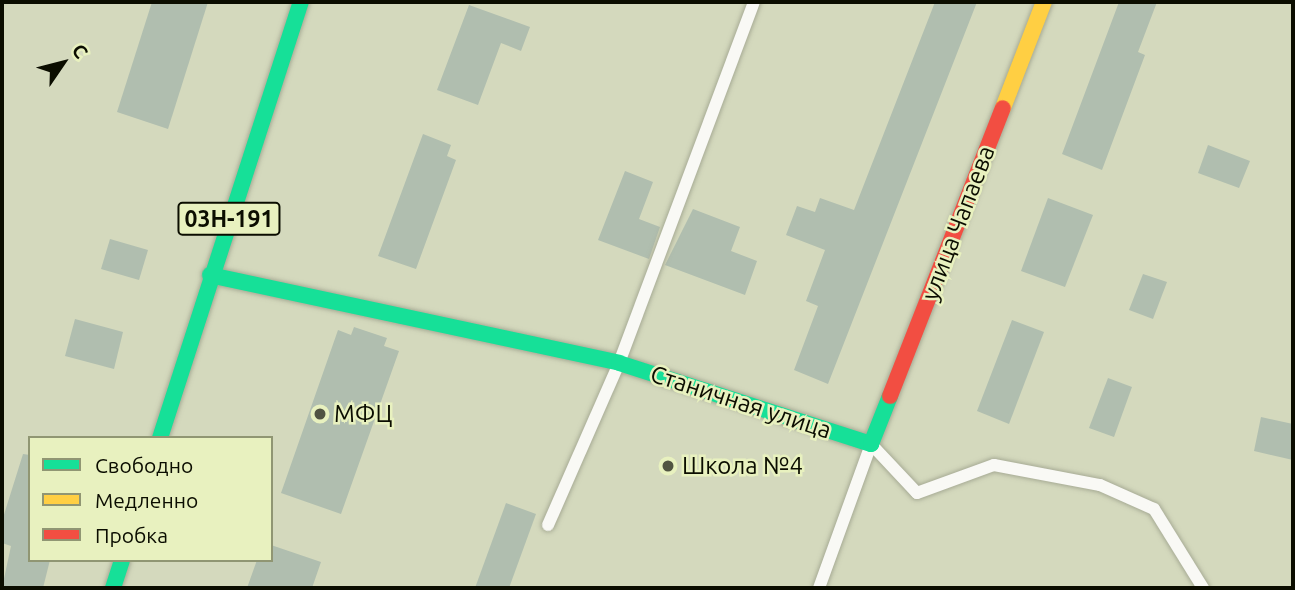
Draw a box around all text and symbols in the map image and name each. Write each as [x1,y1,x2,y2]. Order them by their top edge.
north arrow [28,28,98,98]
text: С [68,40,93,62]
street label: улица Чапаева [915,142,1001,304]
road number: 03Н-191 [176,200,282,238]
street label: Станичная улица [647,359,835,445]
place label: МФЦ [334,400,392,428]
marker: МФЦ [312,406,328,422]
legend [28,436,273,562]
place label: Школа №4 [682,452,803,480]
text: Свободно [95,453,193,477]
marker: Школа №4 [660,458,676,474]
text: Медленно [95,488,198,512]
text: Пробка [95,523,168,547]

